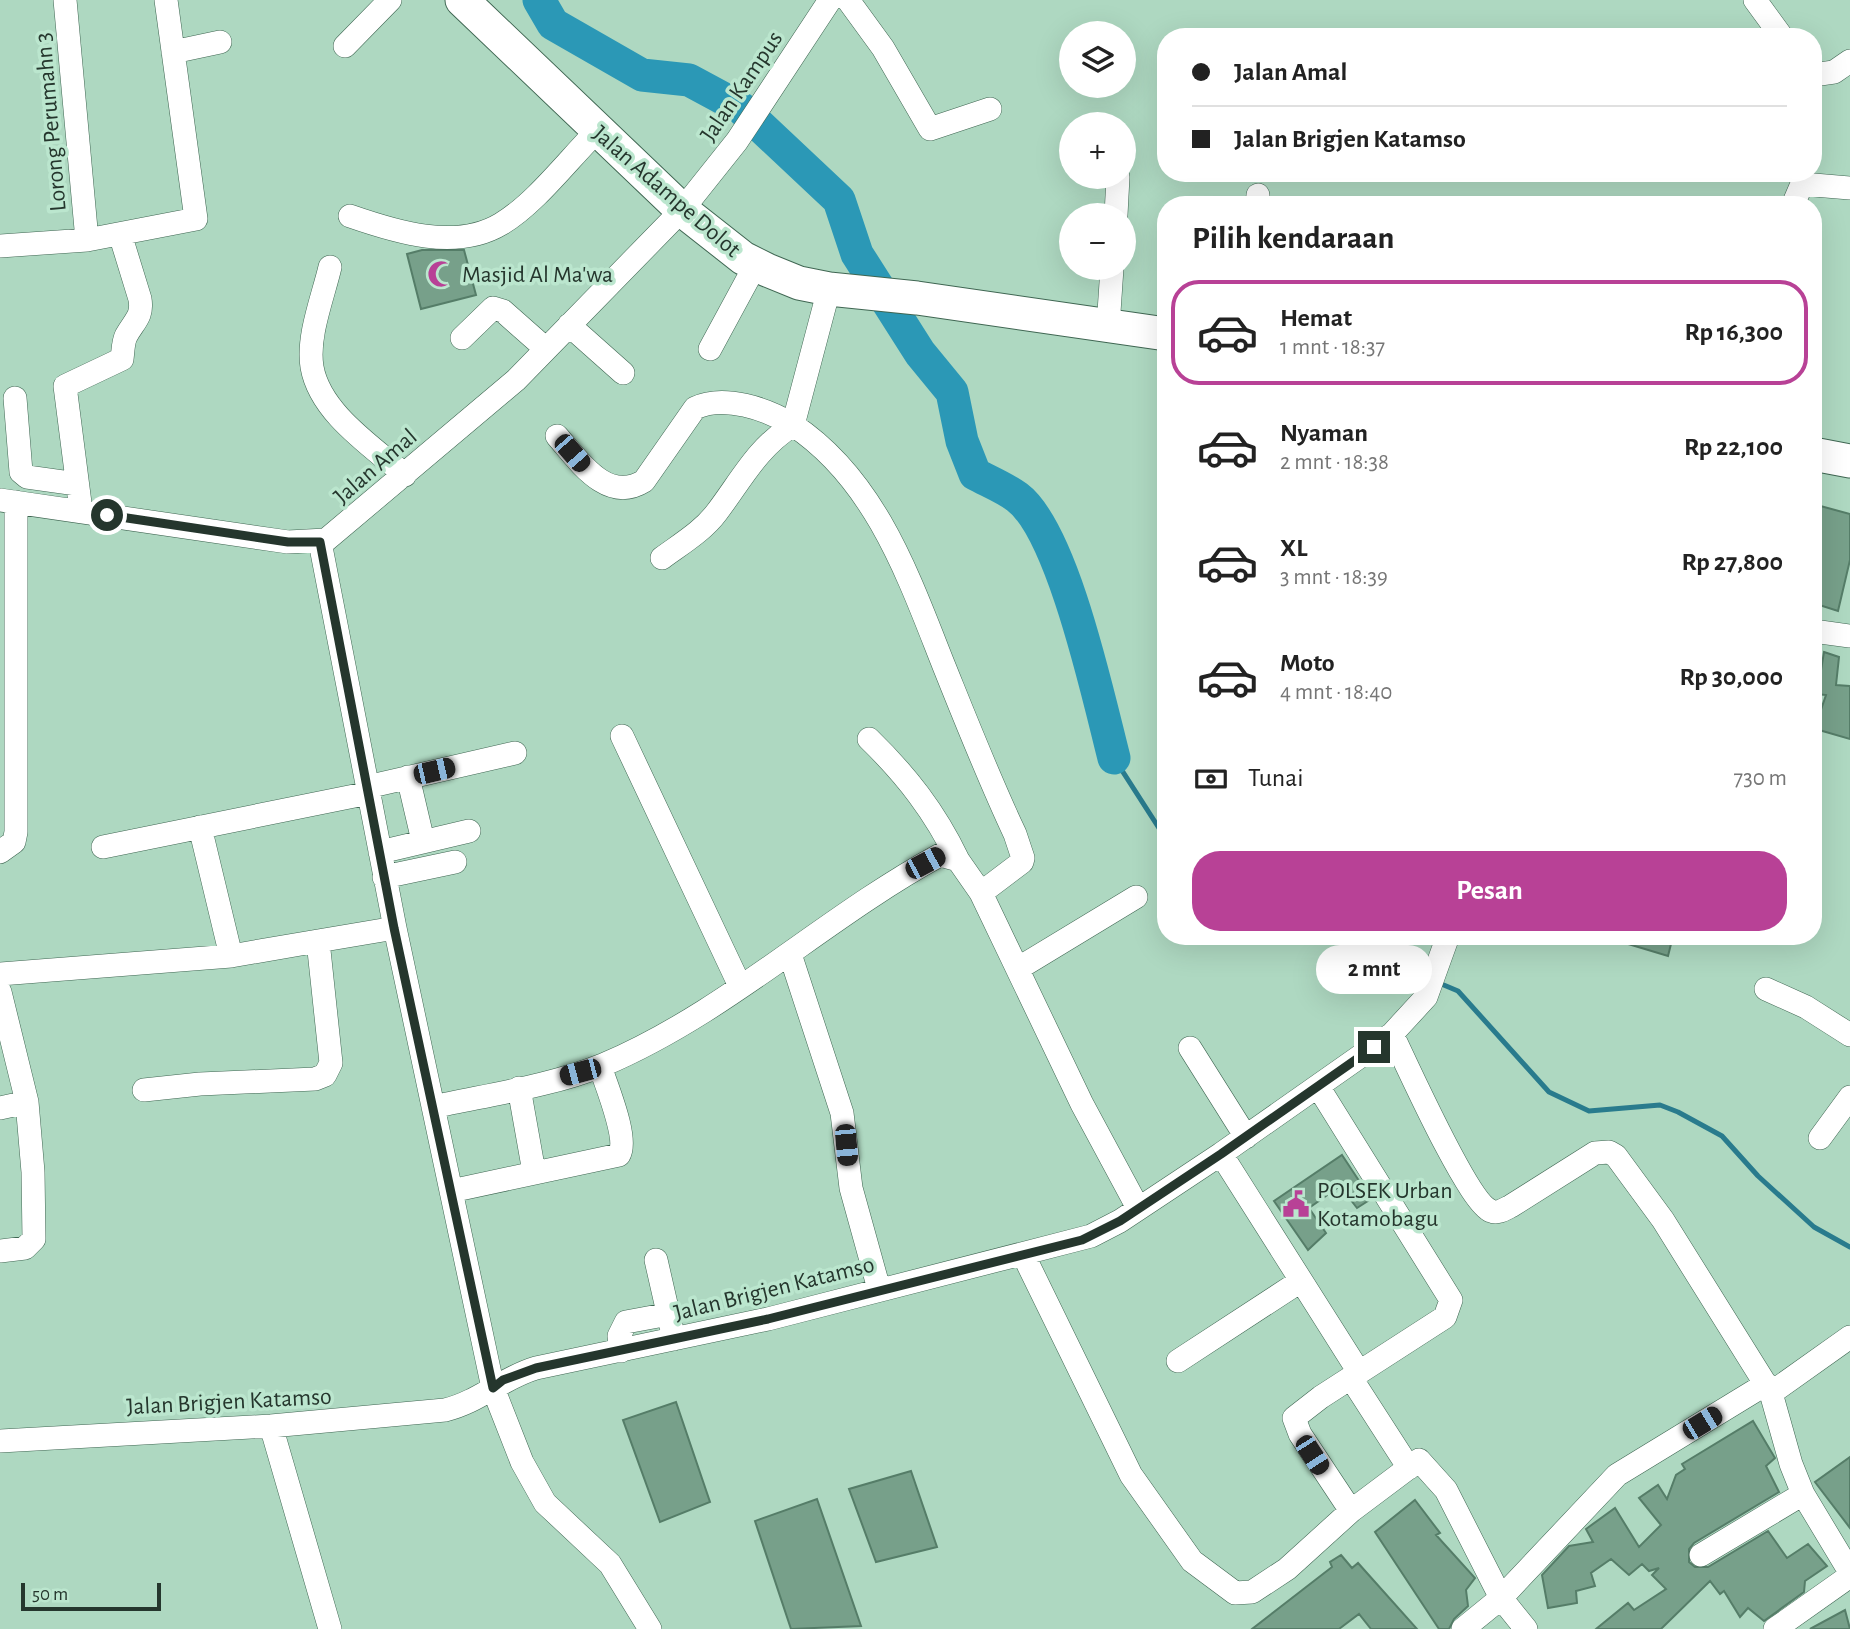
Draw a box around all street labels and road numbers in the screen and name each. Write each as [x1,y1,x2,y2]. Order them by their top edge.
street label: Jalan Kampus [696,27,787,146]
street label: Lorong Perumahn 3 [31,31,71,212]
street label: Jalan Adampe Dolot [588,121,745,262]
street label: Jalan Amal [330,425,422,509]
street label: Jalan Brigjen Katamso [672,1252,877,1325]
street label: Jalan Brigjen Katamso [126,1385,332,1419]

